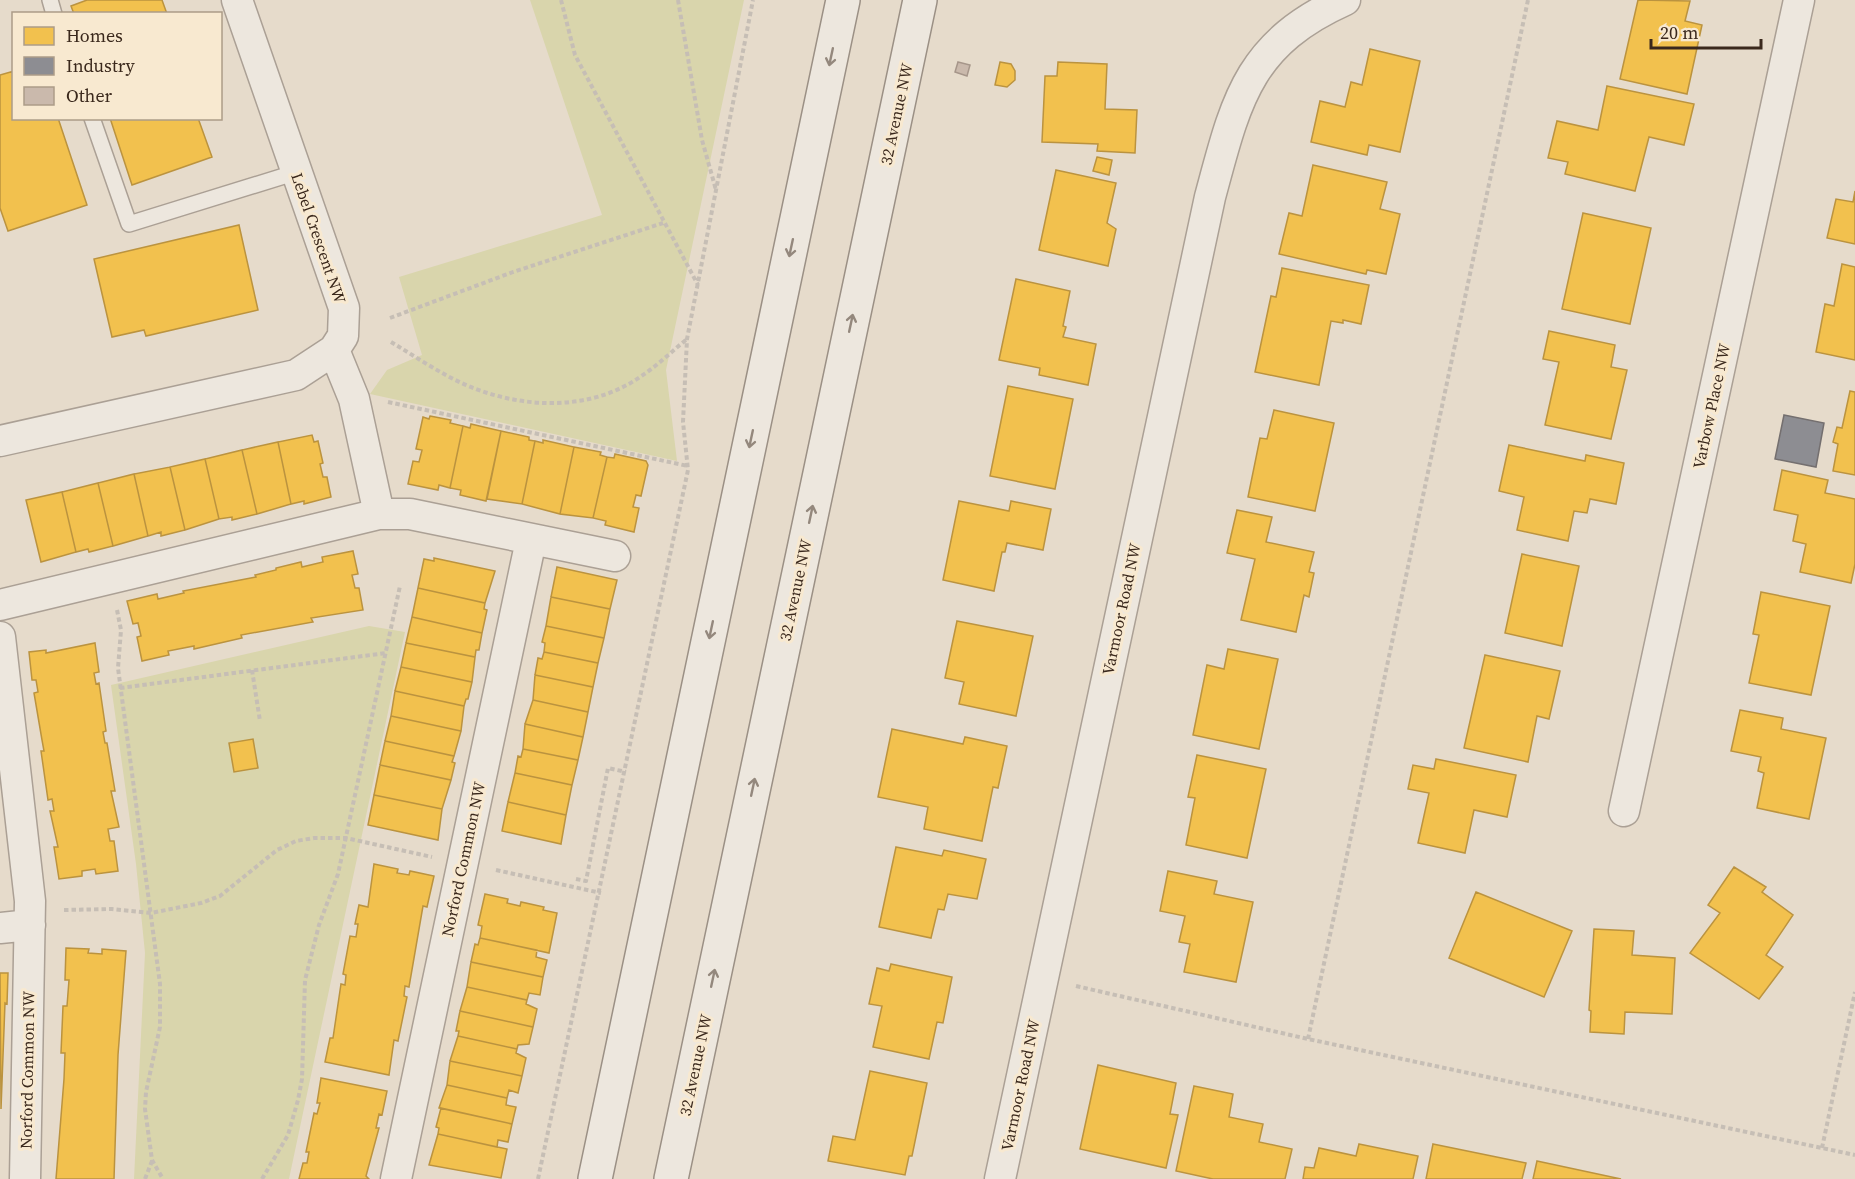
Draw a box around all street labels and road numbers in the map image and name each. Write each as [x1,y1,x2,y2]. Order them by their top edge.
street label: 32 Avenue NW [875,61,918,167]
street label: Lebel Crescent NW [286,170,352,307]
street label: Varbow Place NW [1687,341,1735,470]
street label: 32 Avenue NW [774,537,817,643]
street label: Varmoor Road NW [1096,541,1146,677]
street label: Norford Common NW [436,779,490,938]
street label: Norford Common NW [15,990,39,1149]
street label: 32 Avenue NW [674,1012,717,1118]
street label: Varmoor Road NW [995,1017,1045,1153]

